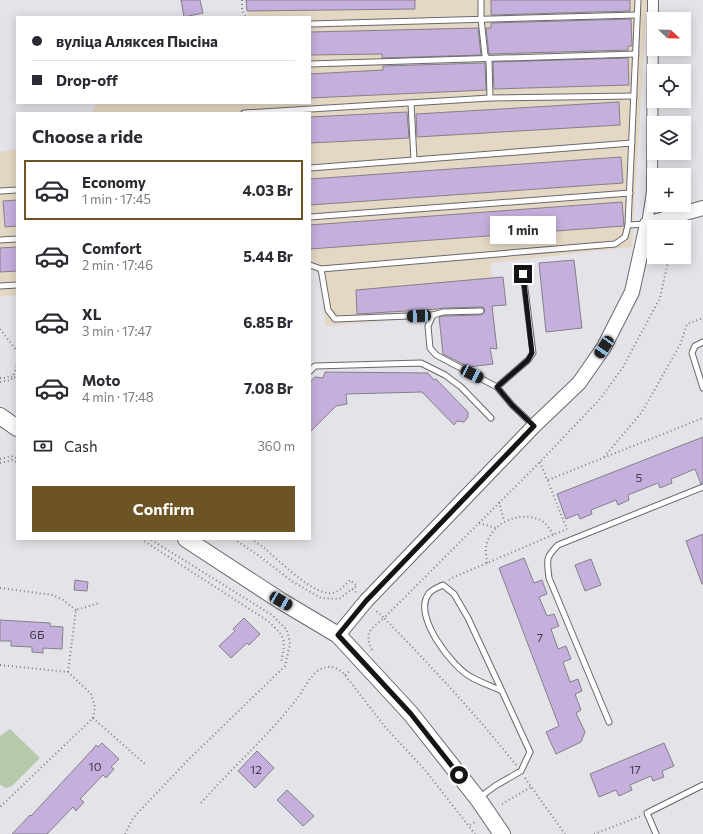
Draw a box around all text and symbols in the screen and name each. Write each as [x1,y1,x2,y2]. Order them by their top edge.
north arrow [647,12,691,56]
map controls [647,12,691,264]
text: вуліца Аляксея Пысіна [56,32,218,50]
button: locate [647,64,691,108]
text: Drop-off [56,71,118,89]
button: layers [647,116,691,160]
text: Choose a ride [32,125,143,147]
button: + [647,168,691,212]
icon: car [34,172,70,208]
text: Economy [82,173,146,191]
text: 4.03 Br [242,181,293,199]
text: 1 min · 17:45 [82,191,151,207]
callout: 1 min [490,216,556,244]
button: − [647,220,691,264]
text: 1 min [508,222,538,238]
icon: car [34,238,70,274]
text: Comfort [82,239,142,257]
text: 5.44 Br [243,247,293,265]
text: 2 min · 17:46 [82,257,153,273]
route end [514,265,532,283]
icon: car [34,304,70,340]
text: XL [82,305,101,323]
car [407,310,431,322]
text: 6.85 Br [243,313,293,331]
text: 3 min · 17:47 [82,323,152,339]
car [592,334,616,360]
car [459,363,485,385]
icon: car [34,370,70,406]
text: Moto [82,371,121,389]
text: 7.08 Br [244,379,293,397]
text: 4 min · 17:48 [82,389,154,405]
icon: cash [32,435,54,457]
text: Cash [64,437,98,455]
text: 360 m [257,438,295,454]
house number: 5 [636,470,643,484]
button: Confirm [32,486,295,532]
car [268,590,294,612]
house number: 6Б [30,627,45,641]
house number: 7 [537,630,543,644]
house number: 10 [89,759,102,773]
house number: 12 [250,762,262,776]
house number: 17 [629,762,641,776]
route start [450,766,468,784]

